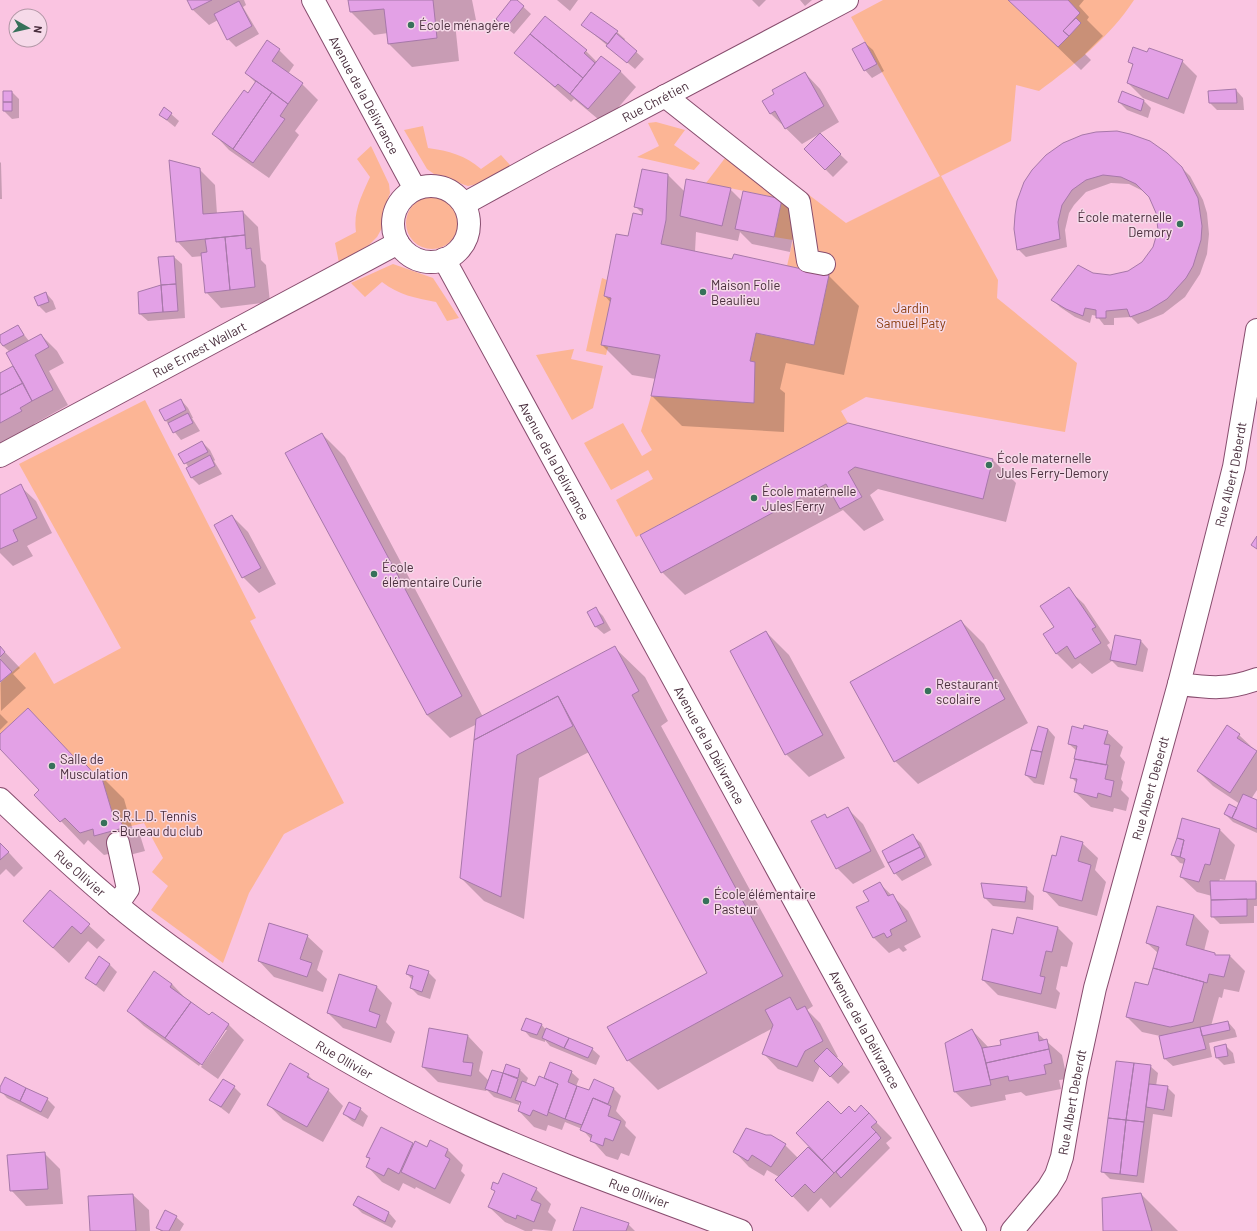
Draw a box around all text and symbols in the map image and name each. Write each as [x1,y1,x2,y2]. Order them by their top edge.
north arrow [8,8,48,48]
place label: École ménagère [419,17,510,33]
marker: École ménagère [406,20,416,30]
text: N [31,25,45,34]
street label: Avenue de la Délivrance [326,33,403,157]
street label: Rue Chrétien [619,77,691,125]
place label: École maternelle Demory [1078,209,1172,240]
marker: École maternelle Demory [1175,219,1185,229]
place label: Maison Folie Beaulieu [711,277,780,308]
marker: Maison Folie Beaulieu [698,287,708,297]
park label: Jardin Samuel Paty [876,300,946,331]
street label: Rue Ernest Wallart [150,318,249,381]
street label: Avenue de la Délivrance [516,399,593,523]
street label: Rue Albert Deberdt [1211,421,1249,528]
place label: École maternelle Jules Ferry-Demory [997,450,1108,481]
marker: École maternelle Jules Ferry-Demory [984,460,994,470]
place label: École maternelle Jules Ferry [762,483,857,514]
marker: École maternelle Jules Ferry [749,493,759,503]
place label: École élémentaire Curie [382,559,482,590]
marker: École élémentaire Curie [369,569,379,579]
place label: Restaurant scolaire [936,676,998,707]
street label: Avenue de la Délivrance [671,683,748,807]
marker: Restaurant scolaire [923,686,933,696]
street label: Rue Albert Deberdt [1128,734,1172,842]
place label: Salle de Musculation [60,751,128,782]
marker: Salle de Musculation [47,761,57,771]
place label: S.R.L.D. Tennis - Bureau du club [112,808,203,839]
marker: S.R.L.D. Tennis - Bureau du club [99,818,109,828]
street label: Rue Ollivier [51,846,109,900]
place label: École élémentaire Pasteur [714,886,816,917]
marker: École élémentaire Pasteur [701,896,711,906]
street label: Avenue de la Délivrance [826,968,904,1091]
street label: Rue Ollivier [313,1037,376,1082]
street label: Rue Albert Deberdt [1054,1048,1090,1156]
street label: Rue Ollivier [607,1174,672,1212]

